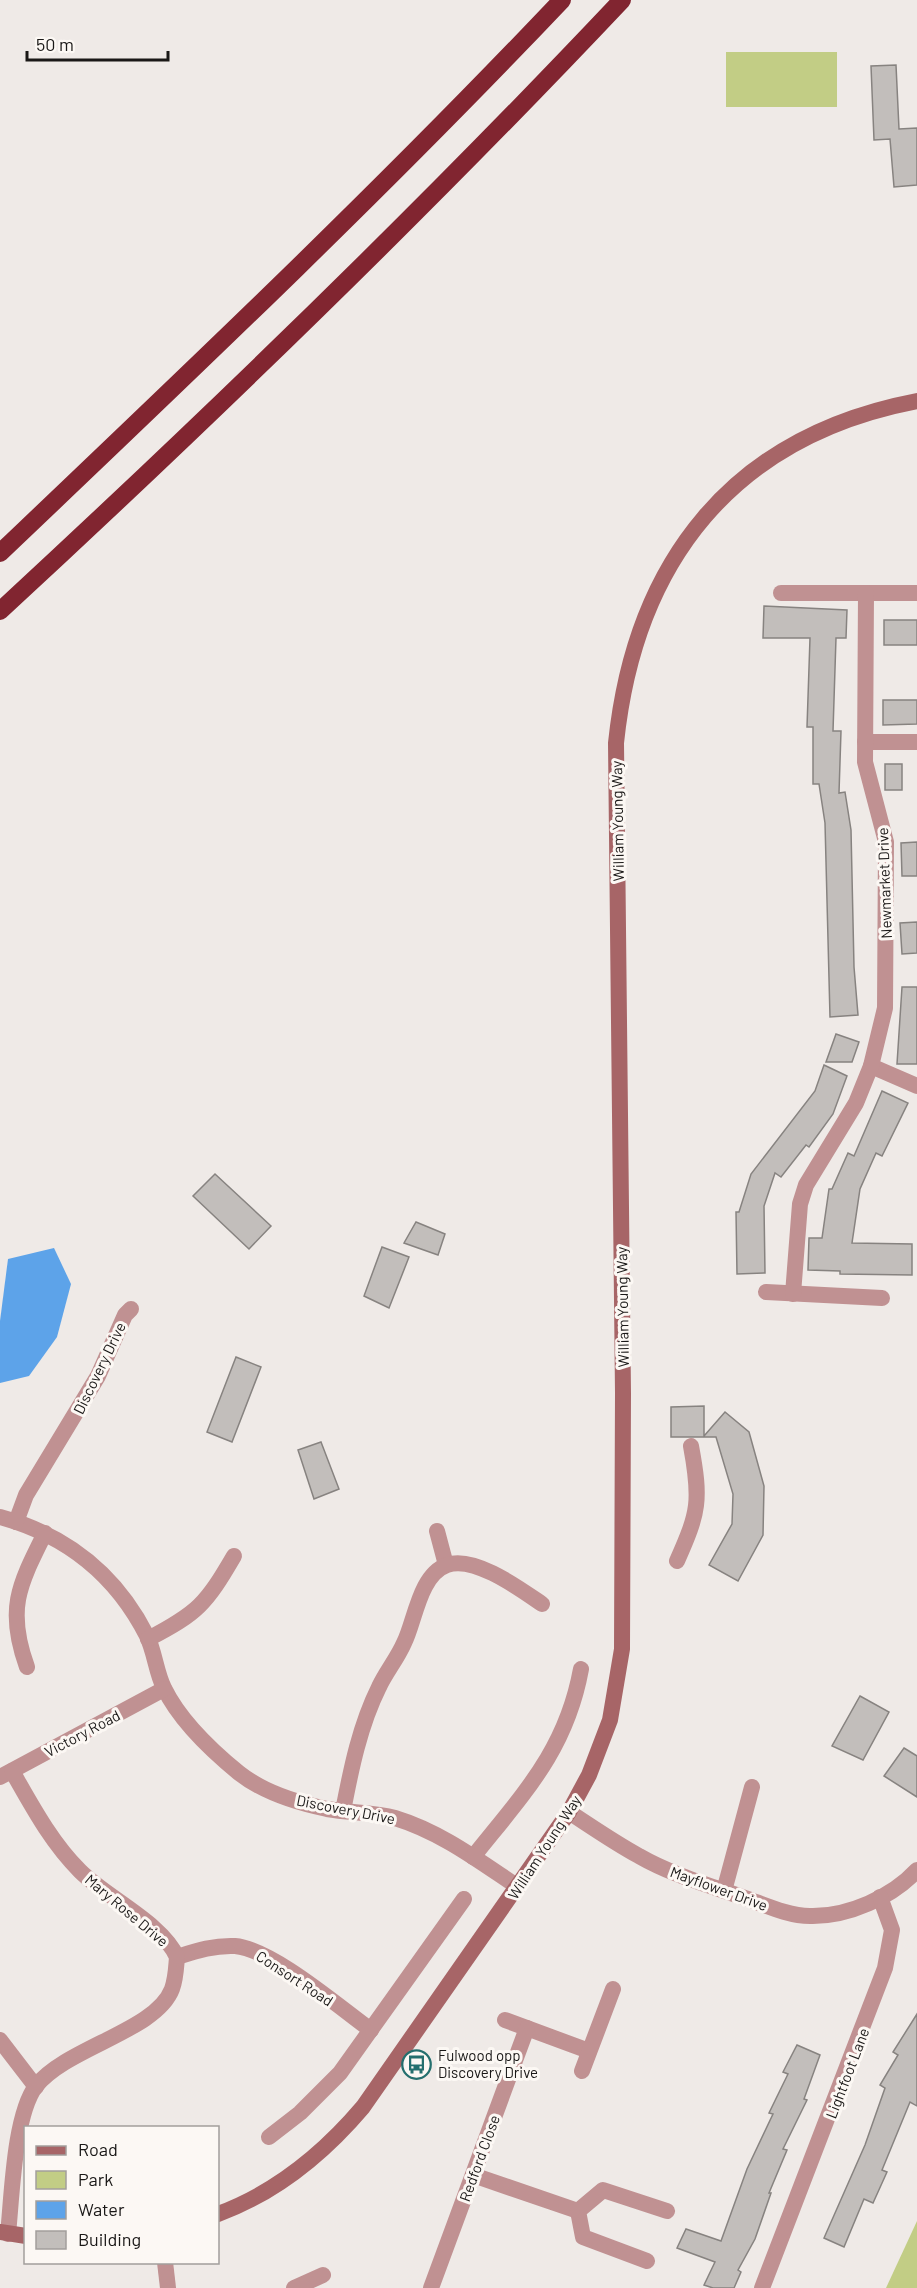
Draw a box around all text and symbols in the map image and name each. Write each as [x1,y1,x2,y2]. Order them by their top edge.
scale bar [27,24,168,62]
text: 50 m [36,33,74,55]
street label: William Young Way [607,760,627,881]
street label: Newmarket Drive [873,827,895,939]
street label: William Young Way [612,1246,632,1367]
street label: Discovery Drive [69,1319,129,1417]
street label: Victory Road [41,1706,123,1760]
street label: Discovery Drive [295,1791,397,1827]
street label: William Young Way [504,1791,584,1902]
street label: Mayflower Drive [668,1862,770,1914]
street label: Mary Rose Drive [82,1870,172,1950]
street label: Consort Road [253,1946,337,2010]
street label: Lightfoot Lane [821,2025,873,2121]
place label: Fulwood opp Discovery Drive [438,2046,538,2081]
bus stop icon: Fulwood opp Discovery Drive [401,2048,433,2080]
street label: Redford Close [455,2112,503,2204]
legend [24,2126,219,2264]
text: Road [78,2138,118,2160]
text: Park [78,2168,113,2190]
text: Water [78,2198,125,2220]
text: Building [78,2228,141,2250]

